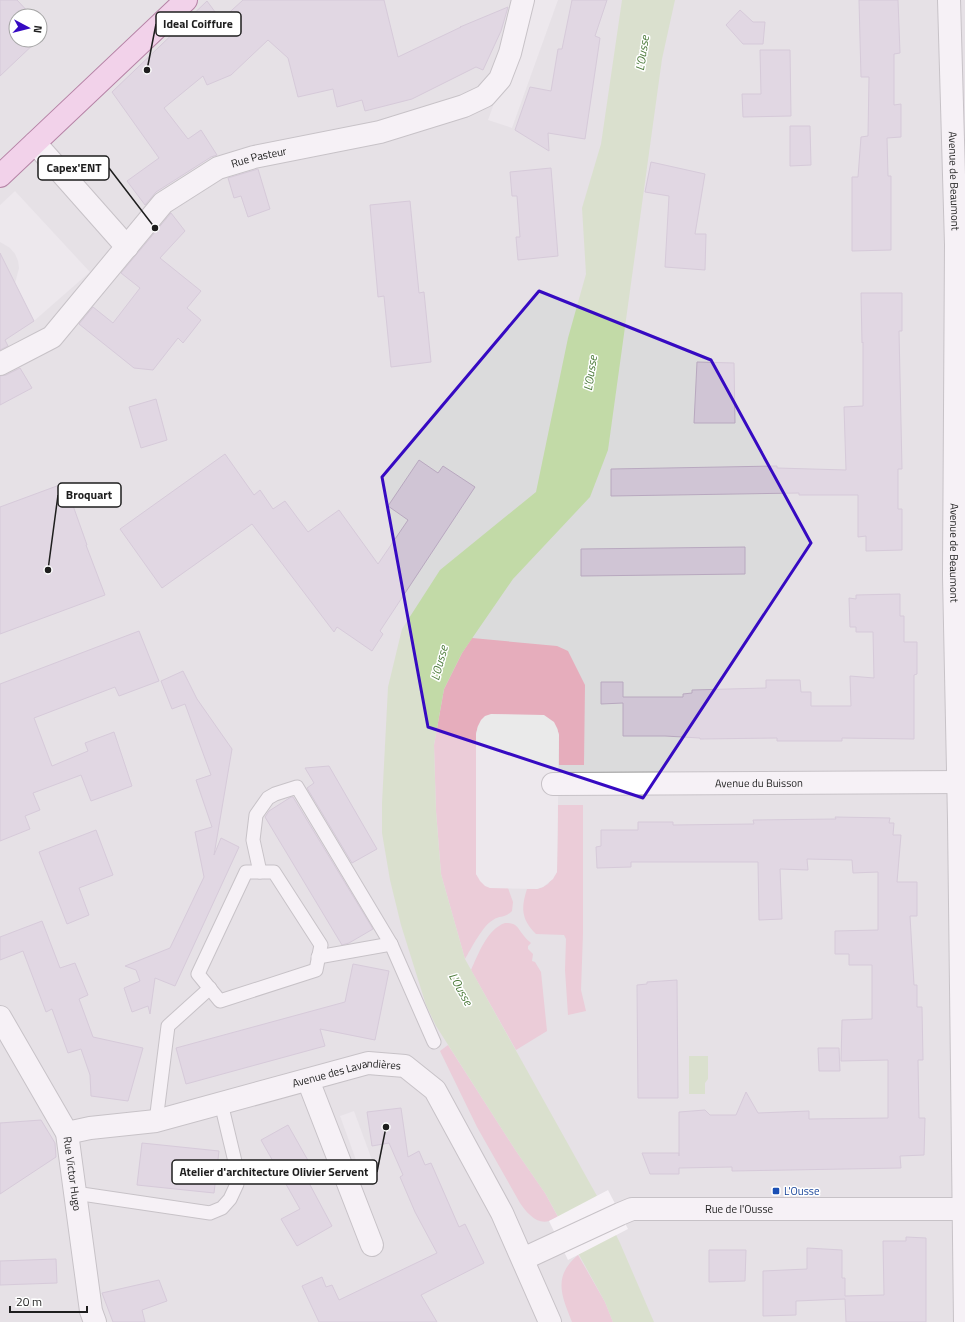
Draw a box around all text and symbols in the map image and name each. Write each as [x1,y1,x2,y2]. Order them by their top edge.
north arrow [8,8,48,48]
callout: Ideal Coiffure [156,12,241,36]
text: Ideal Coiffure [163,14,233,33]
text: N [30,24,46,34]
water label: L'Ousse [630,33,654,72]
street label: Avenue de Beaumont [945,131,964,231]
street label: Rue Pasteur [229,143,288,172]
callout: Capex'ENT [38,156,109,180]
text: Capex'ENT [46,158,102,177]
water label: L'Ousse [578,353,602,392]
callout: Broquart [58,483,121,507]
text: Broquart [66,485,113,504]
street label: Avenue de Beaumont [946,503,963,603]
water label: L'Ousse [425,642,453,683]
street label: Avenue du Buisson [715,775,803,791]
water label: L'Ousse [444,969,479,1010]
street label: Avenue des Lavandières [290,1055,402,1091]
street label: Rue Victor Hugo [60,1136,85,1212]
callout: Atelier d'architecture Olivier Servent [172,1160,377,1184]
text: Atelier d'architecture Olivier Servent [180,1162,369,1181]
place label: L'Ousse [784,1183,820,1199]
marker: L'Ousse [771,1186,781,1196]
street label: Rue de l'Ousse [705,1201,774,1217]
scale bar [10,1288,87,1314]
text: 20 m [16,1292,42,1311]

